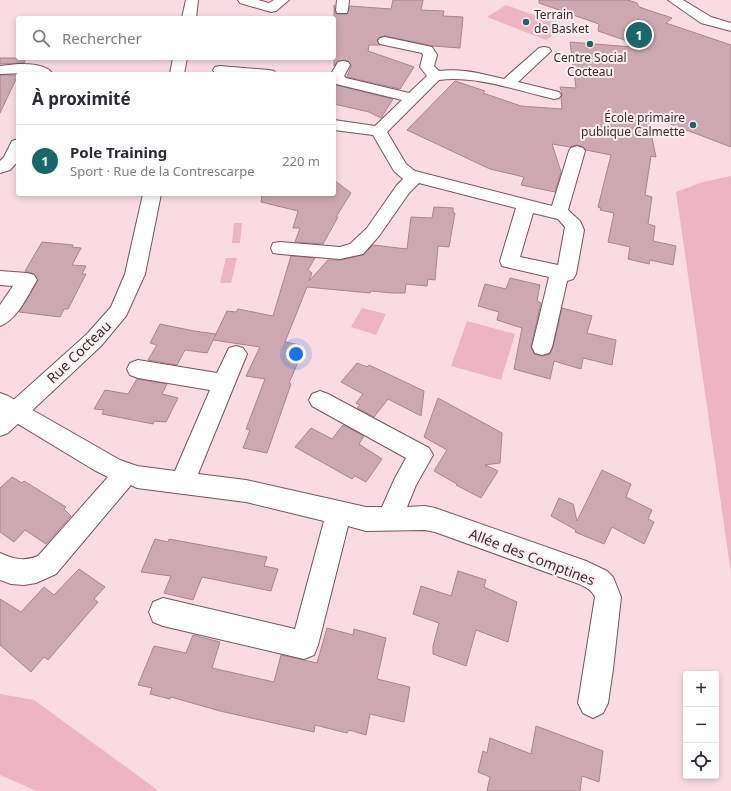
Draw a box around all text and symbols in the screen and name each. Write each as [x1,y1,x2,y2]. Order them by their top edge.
place label: Terrain de Basket [534,6,590,37]
search box [16,16,336,60]
marker: Terrain de Basket [521,17,531,27]
pin: 1 [626,20,652,50]
icon: search [30,27,52,49]
text: Rechercher [62,28,142,48]
marker: Centre Social Cocteau [585,39,595,49]
place label: Centre Social Cocteau [553,49,627,80]
text: À proximité [32,87,131,110]
place label: École primaire publique Calmette [581,109,685,140]
marker: École primaire publique Calmette [688,120,698,130]
text: Pole Training [70,142,167,162]
text: 1 [41,152,49,170]
text: 220 m [282,152,320,170]
text: Sport · Rue de la Contrescarpe [70,162,255,180]
street label: Rue Cocteau [42,316,115,387]
your location [286,344,306,364]
street label: Allée des Comptines [467,524,598,589]
map controls [683,671,719,779]
button: + [683,671,719,707]
button: − [683,707,719,743]
button: locate [683,743,719,779]

